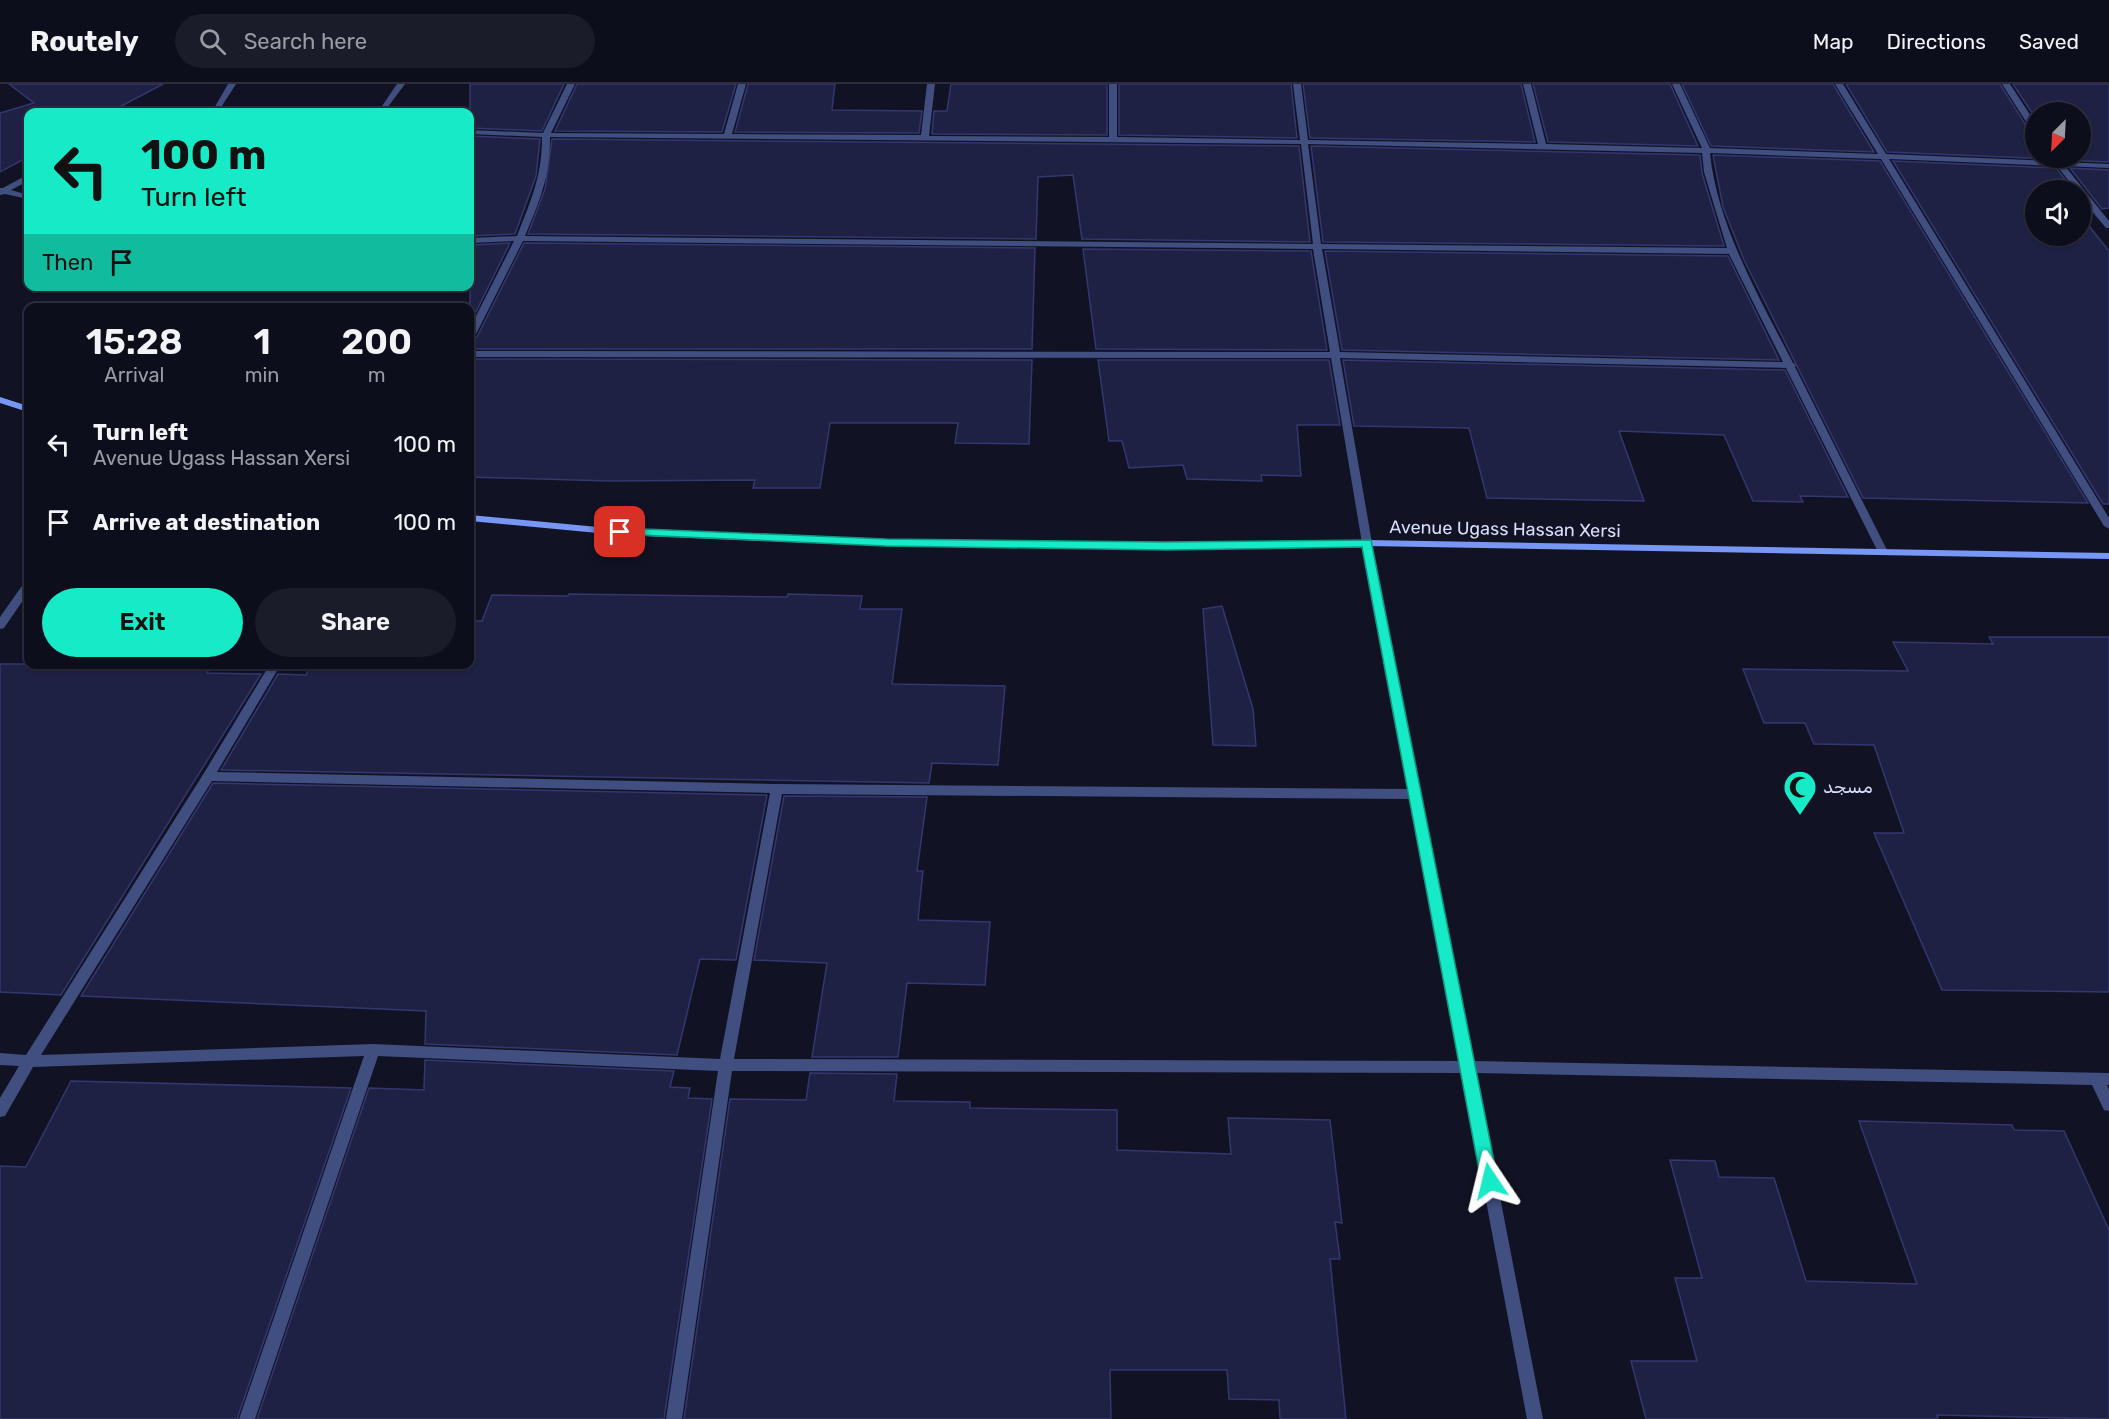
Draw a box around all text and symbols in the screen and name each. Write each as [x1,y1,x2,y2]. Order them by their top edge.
search box [175,14,595,68]
text: Routely [30,25,139,58]
icon: search [196,25,229,58]
text: Search here [244,28,367,55]
text: Map [1813,29,1854,54]
text: Directions [1887,29,1986,54]
text: Saved [2019,29,2079,54]
north arrow [2025,102,2091,168]
map controls [2025,102,2091,246]
text: 100 m [141,130,266,180]
icon: left [42,132,120,210]
button: sound [2025,180,2091,246]
text: Turn left [141,181,246,213]
icon: arrive [105,246,138,279]
text: Then [42,249,93,276]
text: 15:28 [86,320,183,363]
text: 1 [253,320,271,363]
text: 200 [341,320,412,363]
text: Arrival [104,363,164,387]
text: min [245,363,279,387]
text: m [368,363,386,387]
text: Turn left [93,419,188,446]
icon: left [42,428,75,461]
text: 100 m [394,431,456,458]
text: Avenue Ugass Hassan Xersi [93,446,350,470]
icon: arrive [42,506,75,539]
pin [594,506,645,557]
text: Arrive at destination [93,509,320,536]
text: 100 m [394,509,456,536]
icon: arrive [603,515,636,548]
street label: Avenue Ugass Hassan Xersi [1389,516,1621,542]
button: Exit [42,588,243,657]
button: Share [255,588,456,657]
mosque icon: مسجد [1782,769,1818,816]
place label: مسجد [1823,776,1873,798]
position arrow [1458,1149,1522,1213]

